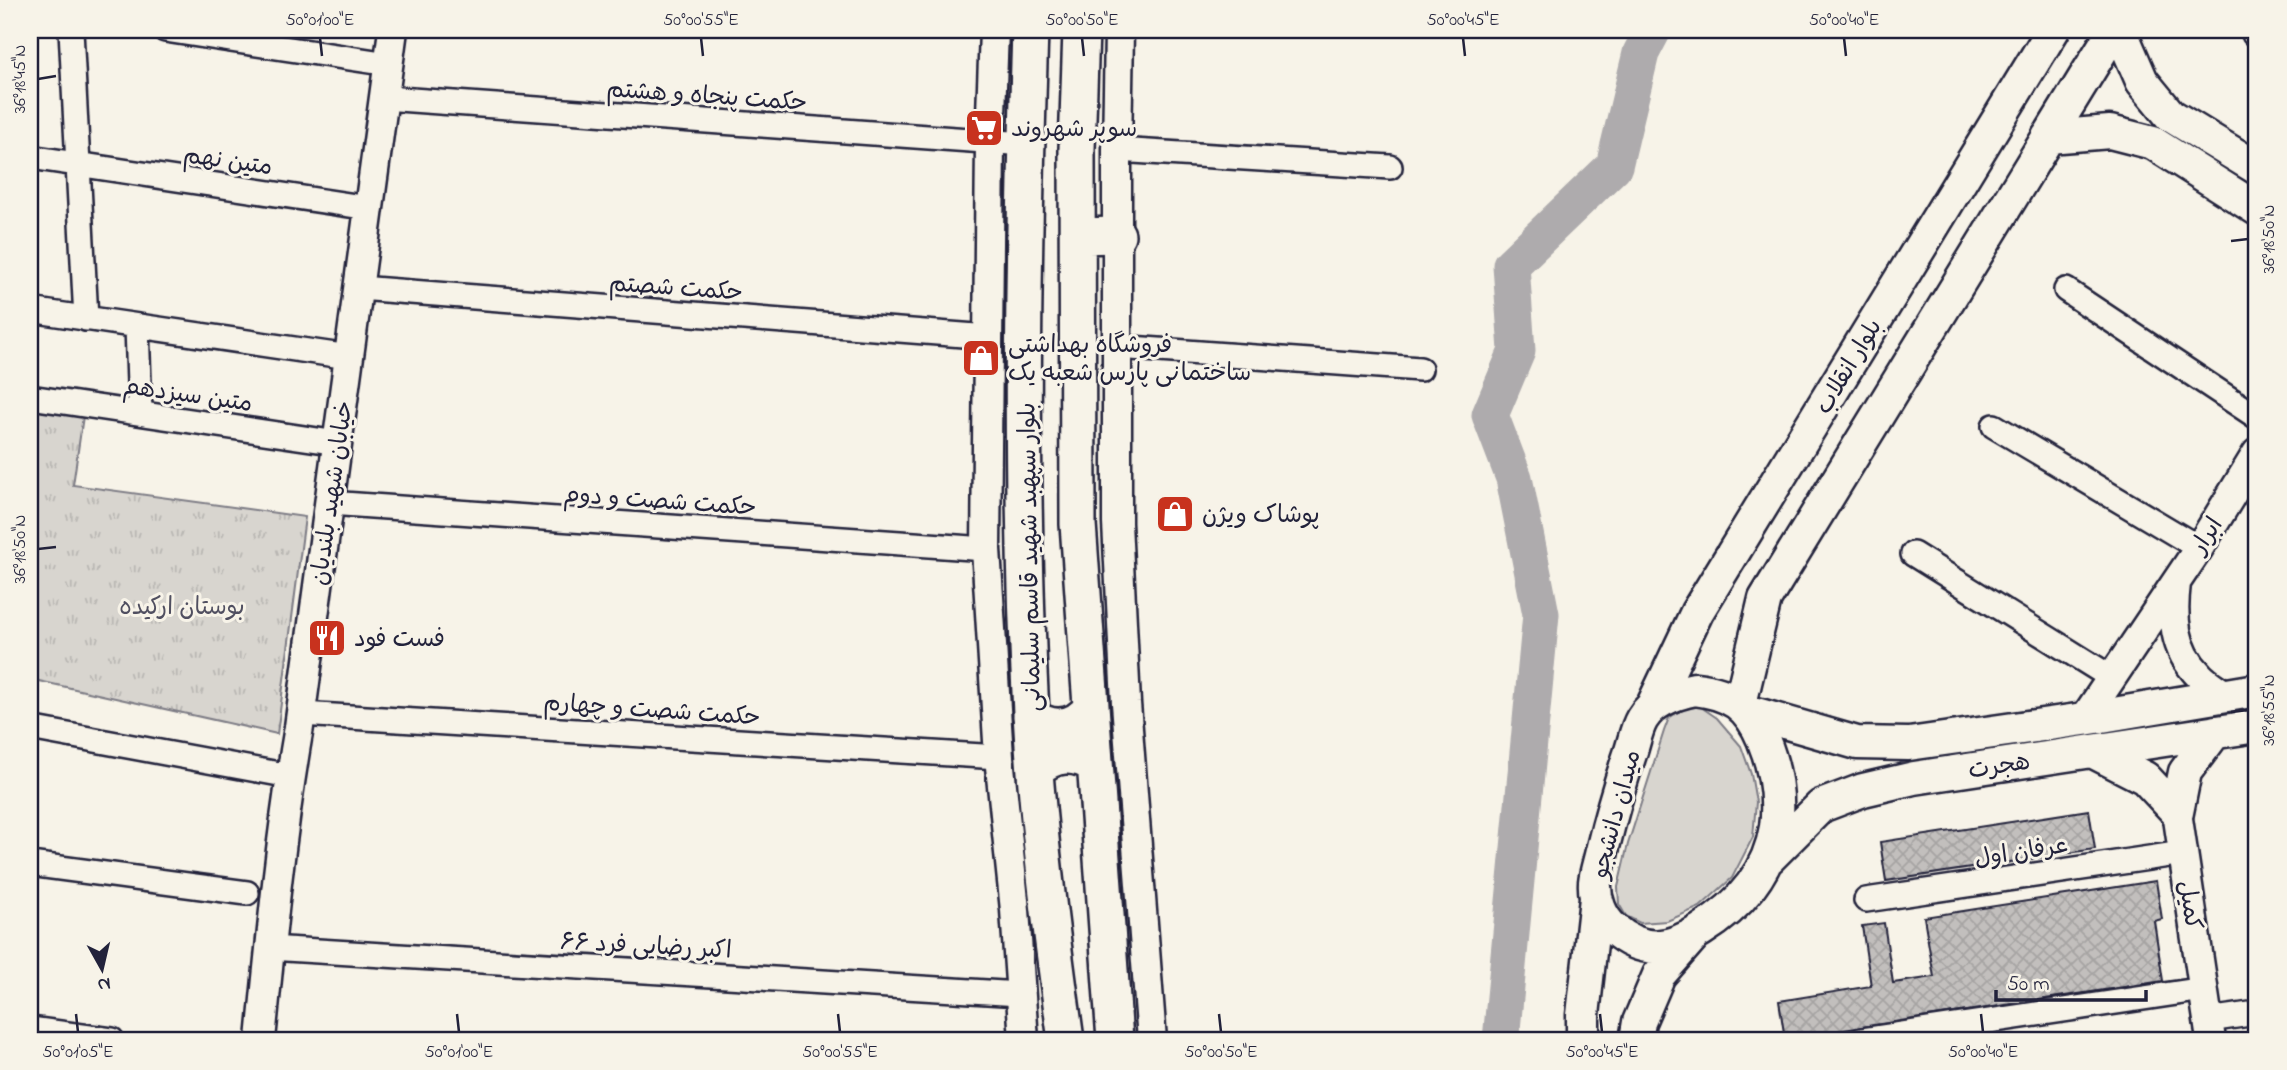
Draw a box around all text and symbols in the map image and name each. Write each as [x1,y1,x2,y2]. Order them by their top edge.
text: 50°01'00"E [286,8,355,34]
text: 50°00'55"E [663,8,739,34]
text: 50°00'50"E [1045,8,1119,34]
text: 50°00'45"E [1426,8,1500,34]
text: 50°00'40"E [1809,8,1879,34]
text: 36°18'45"N [8,45,34,113]
street label: حکمت پنجاه و هشتم [605,73,808,122]
supermarket icon: سوپر شهروند [963,107,1005,149]
place label: سوپر شهروند [1011,113,1137,148]
street label: متین نهم [181,139,275,186]
text: 36°18'50"N [2257,205,2283,273]
street label: حکمت شصتم [608,267,744,312]
street label: بلوار انقلاب [1808,313,1892,422]
place label: فروشگاه بهداشتی ساختمانی پارس شعبه یک [1008,329,1251,392]
shop icon: فروشگاه بهداشتی ساختمانی پارس شعبه یک [960,337,1002,379]
street label: متین سیزدهم [121,370,255,423]
street label: خیابان شهید بلندیان [303,399,364,588]
street label: بلوار سپهبد شهید قاسم سلیمانی [1011,402,1052,712]
street label: حکمت شصت و دوم [562,478,757,527]
shop icon: پوشاک ویژن [1154,493,1196,535]
place label: پوشاک ویژن [1202,499,1320,534]
street label: ابرار [2182,511,2233,564]
text: 36°18'50"N [8,515,34,583]
park label: بوستان ارکیده [119,591,245,626]
restaurant icon: فست فود [306,617,348,659]
place label: فست فود [354,623,445,658]
text: 36°18'55"N [2257,674,2283,746]
street label: حکمت شصت و چهارم [542,686,762,737]
street label: هجرت [1966,745,2033,790]
street label: میدان دانشجو [1583,746,1651,884]
street label: عرفان اول [1972,829,2071,878]
street label: کمیل [2168,878,2209,932]
street label: ۶۶ اکبر رضایی فرد [559,926,733,969]
north arrow [66,934,136,1004]
scale bar [1996,958,2147,1002]
text: N [96,969,112,998]
text: 50 m [2007,970,2050,1000]
text: 50°01'05"E [42,1040,114,1066]
text: 50°01'00"E [425,1040,494,1066]
text: 50°00'55"E [802,1040,878,1066]
text: 50°00'50"E [1184,1040,1258,1066]
text: 50°00'45"E [1565,1040,1639,1066]
text: 50°00'40"E [1948,1040,2018,1066]

